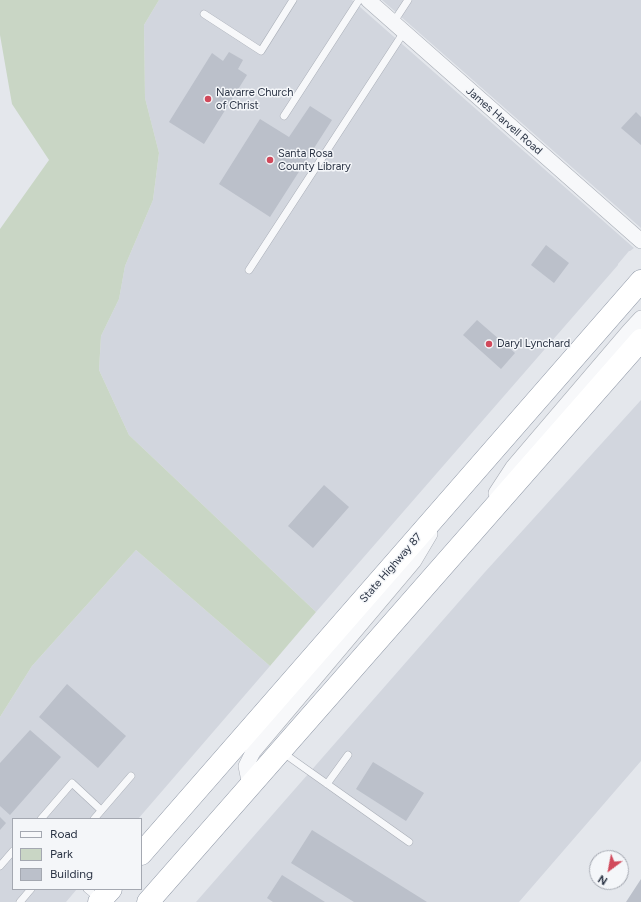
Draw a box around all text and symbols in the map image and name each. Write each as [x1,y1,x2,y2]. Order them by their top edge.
street label: James Harvell Road [463,84,545,158]
place label: Navarre Church of Christ [216,86,293,112]
marker: Navarre Church of Christ [203,94,213,104]
place label: Santa Rosa County Library [278,147,351,173]
marker: Santa Rosa County Library [265,155,275,165]
place label: Daryl Lynchard [497,337,570,351]
marker: Daryl Lynchard [484,339,494,349]
street label: State Highway 87 [357,531,425,605]
legend [12,818,142,890]
text: Road [50,827,78,841]
text: Park [50,847,73,861]
north arrow [589,850,629,890]
text: Building [50,867,93,881]
text: N [596,872,610,888]

